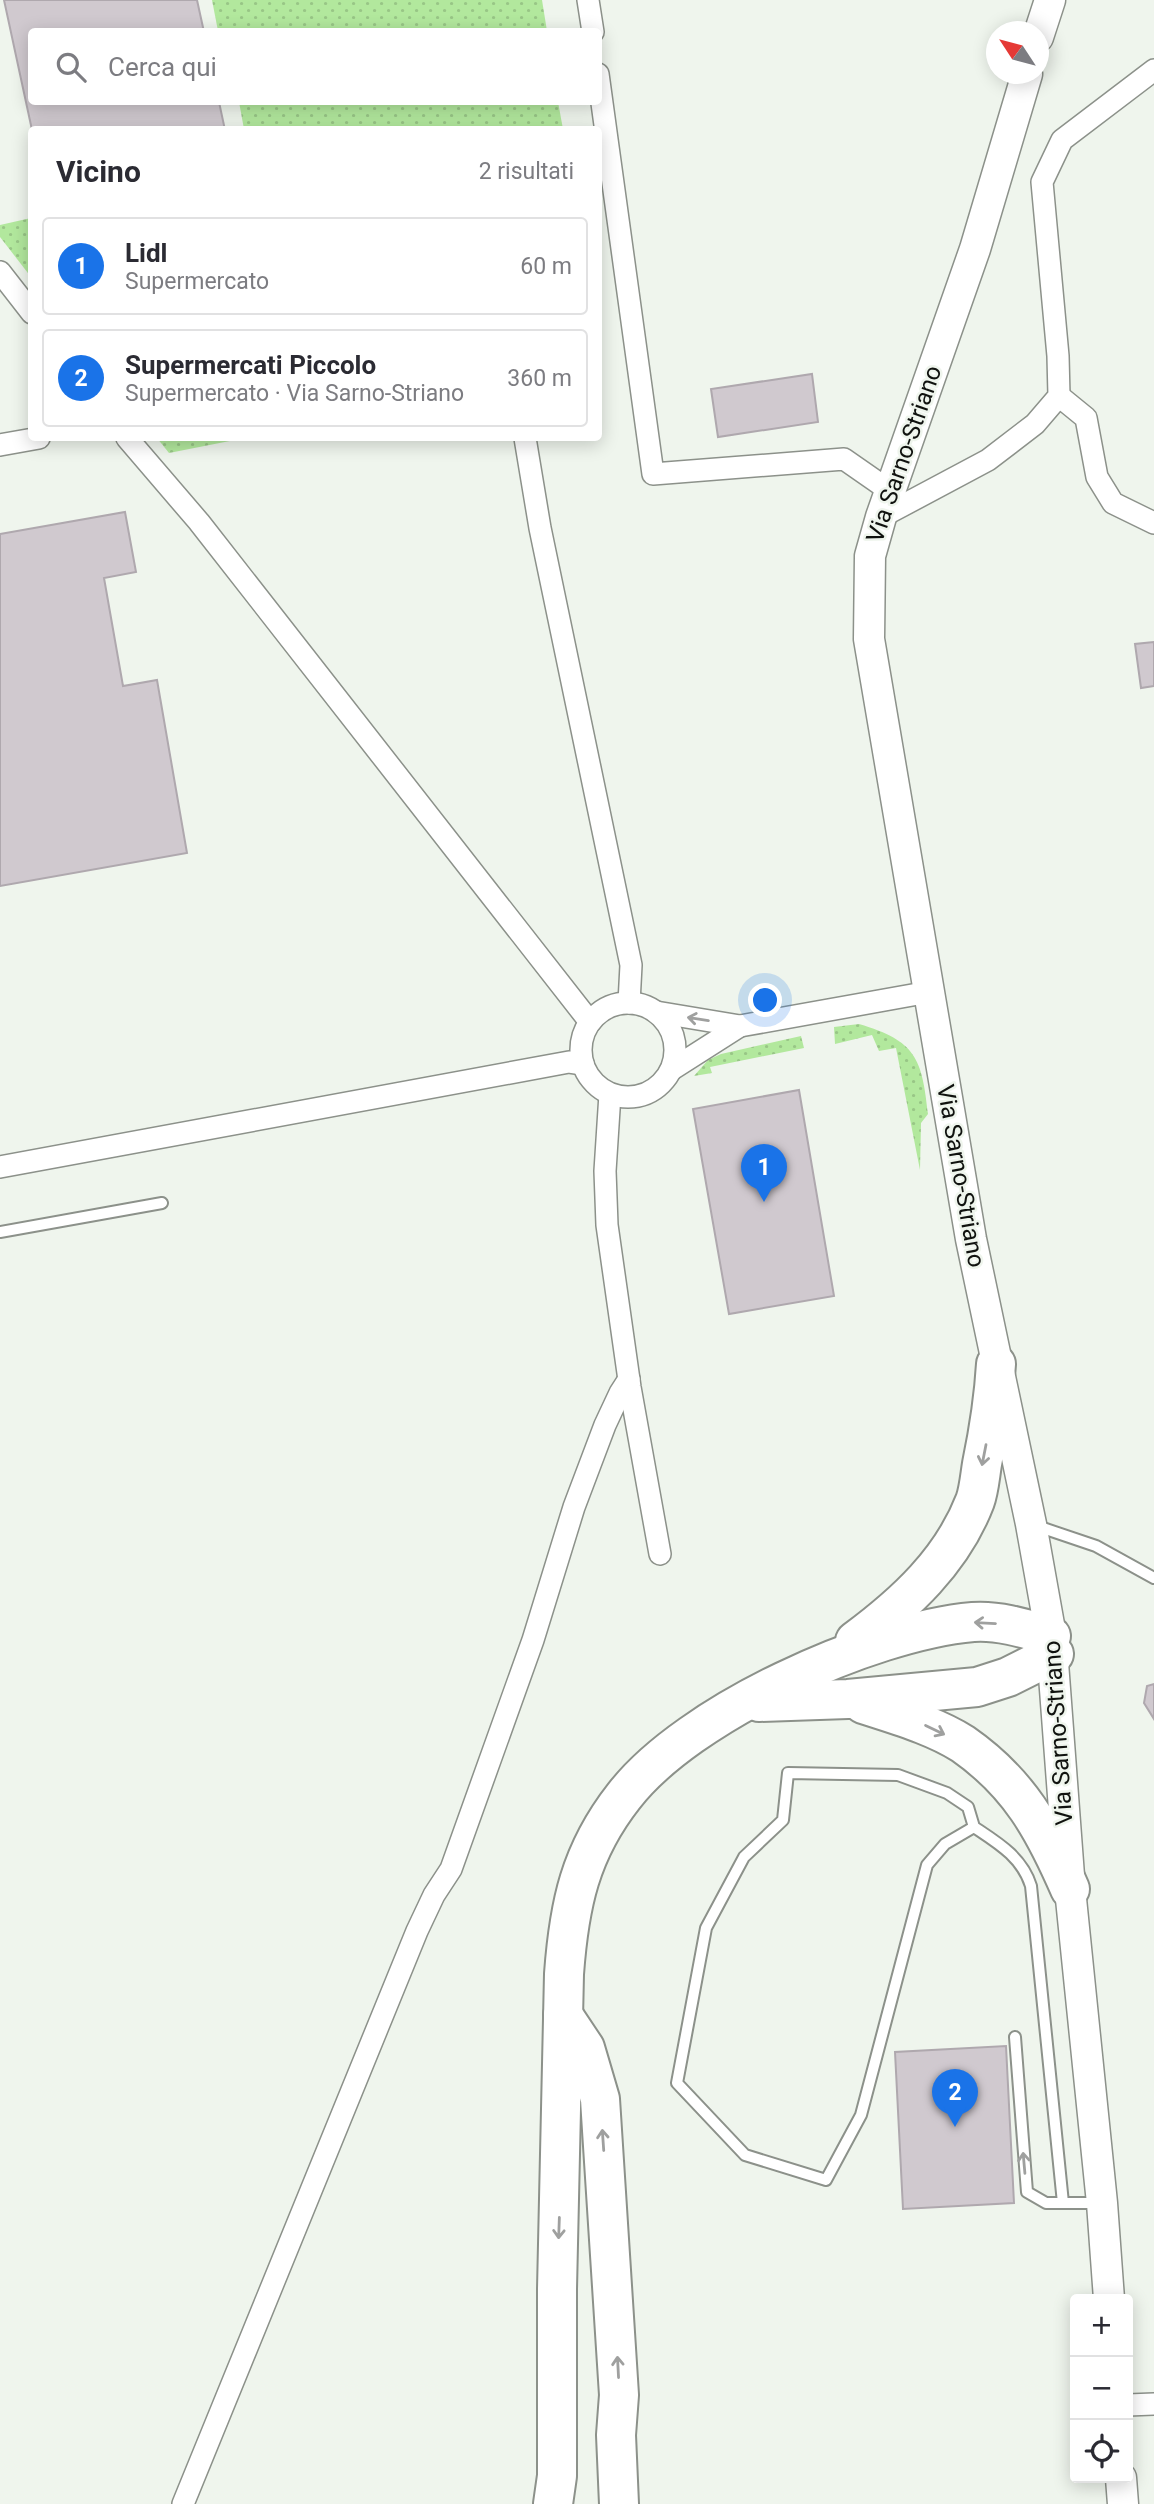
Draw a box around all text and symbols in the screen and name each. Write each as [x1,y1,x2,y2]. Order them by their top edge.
north arrow [986,21,1049,84]
search box [28,28,602,105]
icon: search [52,48,90,86]
text: Cerca qui [108,52,217,82]
text: Vicino [56,154,141,189]
text: 2 risultati [479,158,574,185]
text: Lidl [125,238,167,268]
text: 1 [74,253,88,280]
text: 60 m [520,253,572,280]
text: Supermercato [125,268,269,295]
text: Supermercati Piccolo [125,350,376,380]
street label: Via Sarno-Striano [861,362,947,546]
text: 2 [74,365,88,392]
text: 360 m [507,365,572,392]
text: Supermercato · Via Sarno-Striano [125,380,464,407]
your location [748,983,782,1017]
one-way arrow [687,1012,710,1025]
street label: Via Sarno-Striano [931,1082,991,1270]
pin: 1 [741,1144,787,1202]
one-way arrow [976,1443,990,1466]
one-way arrow [974,1616,996,1629]
street label: Via Sarno-Striano [1038,1640,1078,1826]
one-way arrow [924,1724,945,1738]
pin: 2 [932,2069,978,2127]
one-way arrow [596,2130,609,2152]
one-way arrow [1017,2152,1030,2175]
one-way arrow [553,2217,566,2240]
map controls [1070,2294,1133,2483]
button: + [1070,2294,1133,2357]
one-way arrow [611,2356,624,2379]
button: − [1070,2357,1133,2420]
button: locate [1070,2420,1133,2483]

